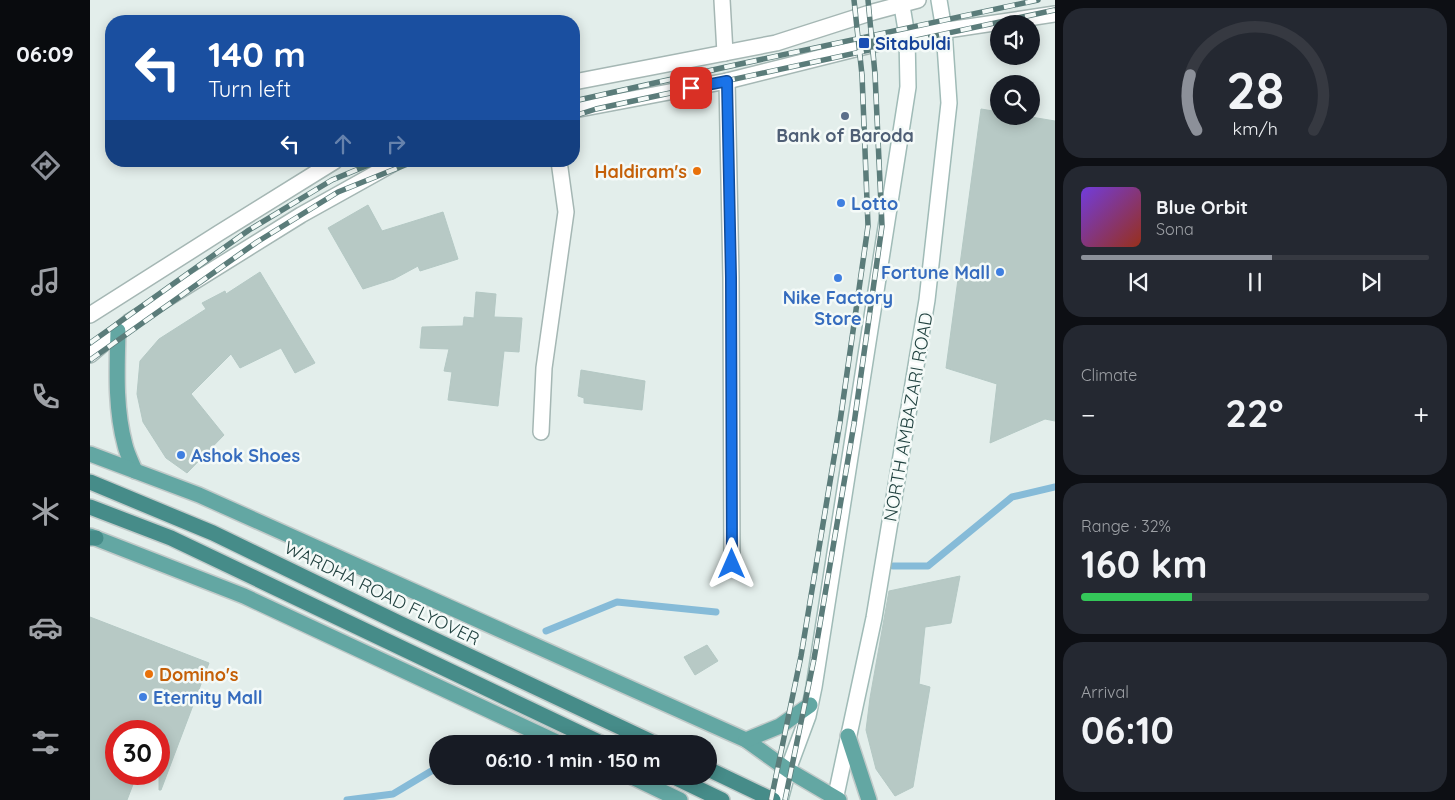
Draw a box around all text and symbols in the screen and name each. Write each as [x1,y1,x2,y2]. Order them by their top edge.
map controls [990,15,1040,125]
button: sound [990,15,1040,65]
text: 140 m [208,32,306,76]
place label: Sitabuldi [875,32,951,55]
icon: left [125,35,190,100]
marker: Sitabuldi [857,36,871,50]
text: 06:09 [16,40,74,68]
text: 28 [1226,57,1284,122]
pin [670,67,712,109]
icon: arrive [677,74,705,102]
text: Turn left [208,75,291,103]
button: search [990,75,1040,125]
marker: Bank of Baroda [839,110,851,122]
text: km/h [1232,117,1278,139]
place label: Bank of Baroda [776,124,914,147]
icon: left [276,130,304,158]
icon: ahead [329,130,357,158]
icon: right [382,130,410,158]
icon: directions [28,148,63,183]
place label: Haldiram's [595,160,687,183]
marker: Haldiram's [691,165,703,177]
place label: Lotto [851,192,898,215]
text: Blue Orbit [1156,195,1248,219]
marker: Lotto [835,197,847,209]
text: Sona [1156,219,1194,239]
place label: Fortune Mall [881,261,990,284]
icon: music [28,264,63,299]
marker: Fortune Mall [994,266,1006,278]
icon: previous [1125,268,1153,296]
icon: pause [1241,268,1269,296]
icon: next [1357,268,1385,296]
marker: Nike Factory Store [832,272,844,284]
place label: Nike Factory Store [783,286,893,330]
street label: NORTH AMBAZARI ROAD [878,310,938,523]
text: Climate [1081,365,1137,385]
icon: phone [28,379,63,414]
text: 22° [1225,389,1283,437]
text: − [1081,397,1096,432]
text: + [1413,397,1429,432]
place label: Ashok Shoes [191,444,300,467]
marker: Ashok Shoes [175,449,187,461]
icon: climate [28,494,63,529]
text: Range · 32% [1081,516,1171,536]
street label: WARDHA ROAD FLYOVER [281,536,483,650]
position arrow [705,537,757,589]
text: 160 km [1081,540,1207,588]
icon: car [28,610,63,645]
place label: Domino's [159,663,239,686]
marker: Domino's [143,668,155,680]
text: Arrival [1081,682,1129,702]
place label: Eternity Mall [153,686,263,709]
marker: Eternity Mall [137,691,149,703]
text: 06:10 [1081,706,1174,754]
speed limit sign: 30 [105,720,170,785]
icon: filters [28,725,63,760]
text: 06:10 · 1 min · 150 m [485,748,661,772]

